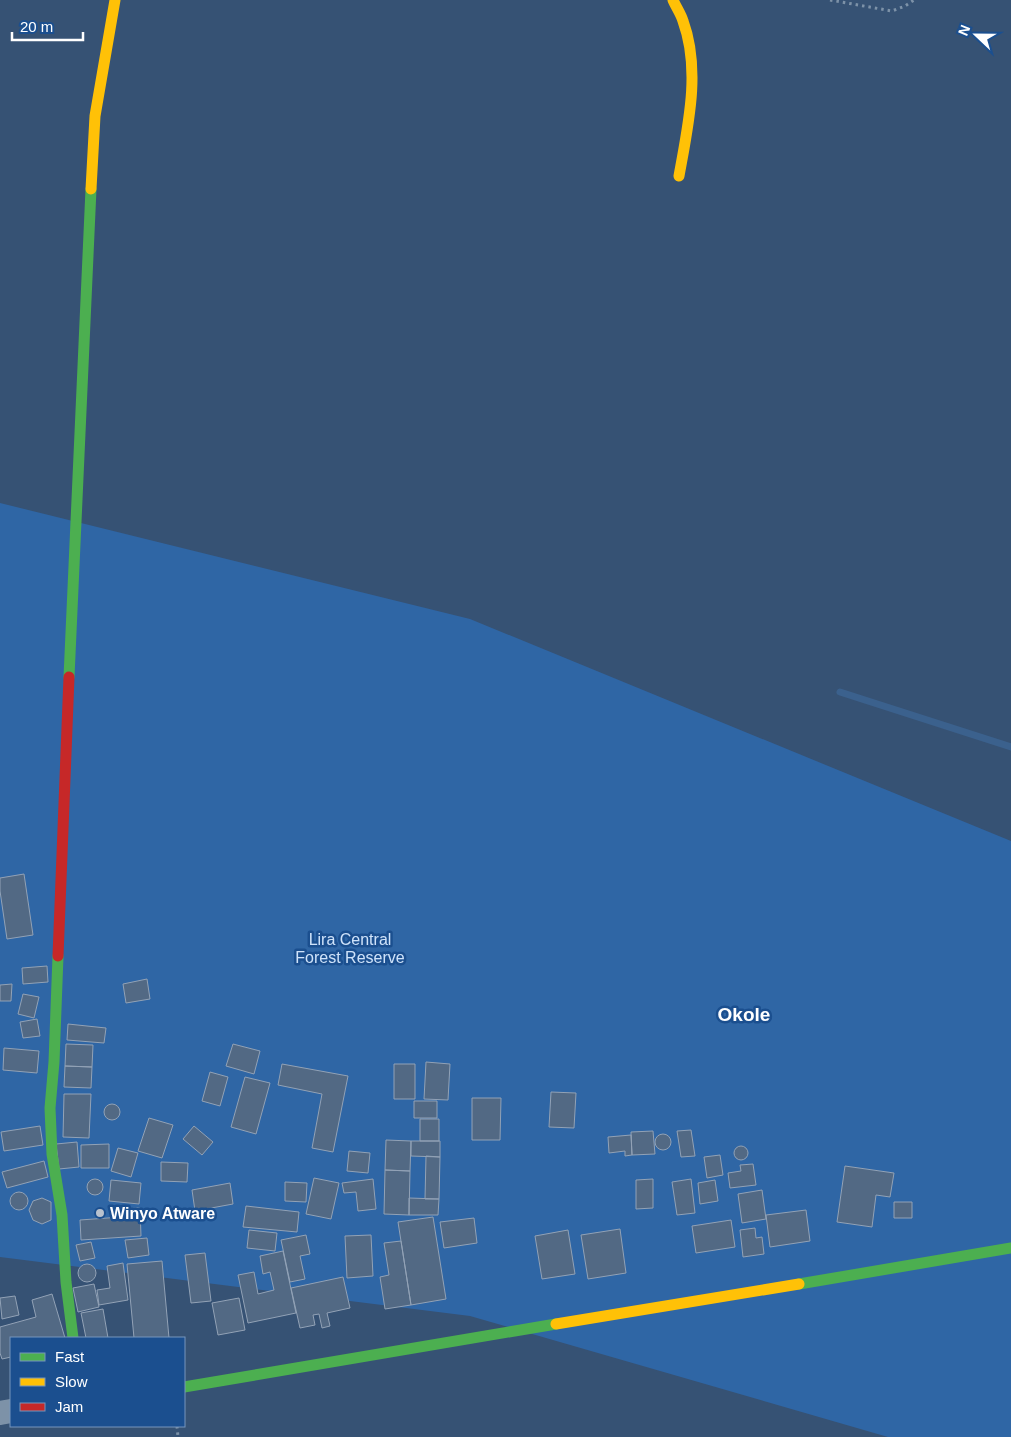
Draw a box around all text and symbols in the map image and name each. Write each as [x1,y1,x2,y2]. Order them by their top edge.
scale bar [12,10,84,42]
north arrow [951,10,1001,60]
text: 20 m [20,18,53,35]
text: N [955,22,973,38]
park label: Lira Central Forest Reserve [295,931,405,966]
district label: Okole [718,1004,770,1025]
place label: Winyo Atware [110,1205,215,1222]
marker: Winyo Atware [94,1207,106,1219]
legend [10,1337,185,1427]
text: Fast [55,1348,85,1365]
text: Slow [55,1373,88,1390]
text: Jam [55,1398,83,1415]

